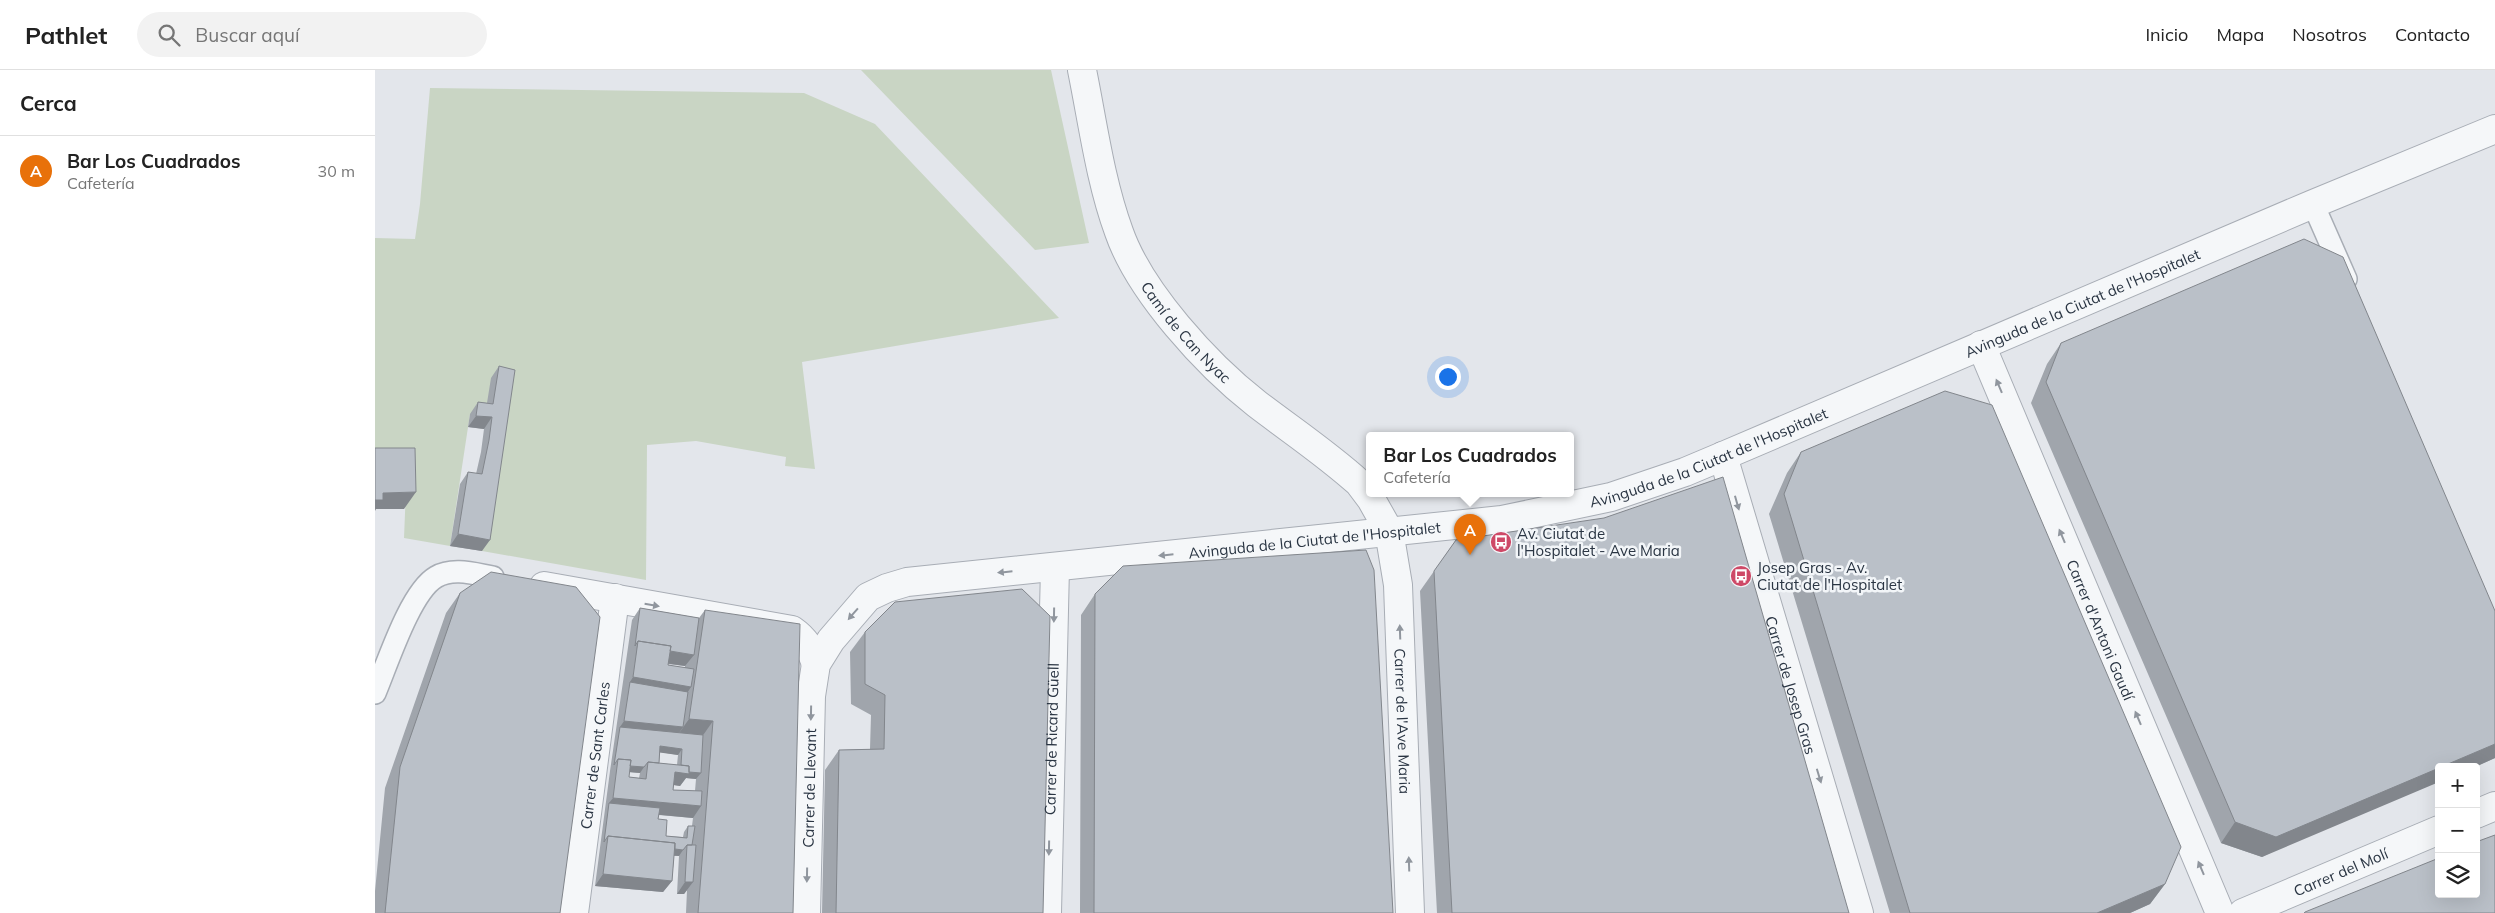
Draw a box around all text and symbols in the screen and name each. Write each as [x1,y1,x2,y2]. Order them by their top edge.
search box [137,12,487,57]
text: Pathlet [25,20,107,50]
icon: search [155,21,183,49]
text: Buscar aquí [195,23,300,47]
text: Inicio [2145,23,2188,46]
text: Mapa [2216,23,2264,46]
text: Nosotros [2292,23,2367,46]
text: Contacto [2395,23,2470,46]
text: Cerca [20,90,77,116]
text: Bar Los Cuadrados [67,149,240,173]
text: A [30,161,42,181]
text: 30 m [318,161,355,181]
text: Cafetería [67,173,135,193]
street label: Avinguda de la Ciutat de l'Hospitalet [1962,244,2203,361]
street label: Camí de Can Nyac [1137,278,1235,387]
your location [1435,364,1461,390]
one-way arrow [1995,378,2003,393]
street label: Avinguda de la Ciutat de l'Hospitalet [1588,403,1830,511]
popup [1366,432,1574,497]
text: Bar Los Cuadrados [1383,443,1557,467]
text: Cafetería [1383,467,1451,487]
one-way arrow [1733,496,1741,511]
pin: A [1454,514,1486,555]
street label: Avinguda de la Ciutat de l'Hospitalet [1187,517,1442,562]
place label: Av. Ciutat de l'Hospitalet - Ave Maria [1517,524,1680,560]
one-way arrow [2057,529,2065,543]
bus stop icon: Av. Ciutat de l'Hospitalet - Ave Maria [1489,530,1513,554]
one-way arrow [1158,551,1174,559]
street label: Carrer d'Antoni Gaudí [2063,557,2139,704]
place label: Josep Gras - Av. Ciutat de l'Hospitalet [1757,558,1902,594]
bus stop icon: Josep Gras - Av. Ciutat de l'Hospitalet [1729,564,1753,588]
one-way arrow [996,568,1012,576]
one-way arrow [644,602,660,610]
one-way arrow [848,607,859,620]
one-way arrow [1049,608,1057,624]
street label: Carrer de Josep Gras [1762,614,1821,756]
one-way arrow [1396,624,1404,640]
street label: Carrer de l'Ave Maria [1391,648,1415,794]
street label: Carrer de Ricard Güell [1040,663,1062,815]
street label: Carrer de Sant Carles [576,680,614,830]
one-way arrow [807,705,815,721]
one-way arrow [2134,710,2142,725]
street label: Carrer de Llevant [798,728,820,848]
map controls [2435,763,2480,898]
button: + [2435,763,2480,808]
one-way arrow [1815,769,1823,784]
button: − [2435,808,2480,853]
one-way arrow [1044,840,1052,856]
street label: Carrer del Molí [2291,843,2392,900]
button: layers [2435,853,2480,898]
one-way arrow [1404,856,1412,872]
one-way arrow [2196,861,2204,875]
one-way arrow [803,867,811,883]

